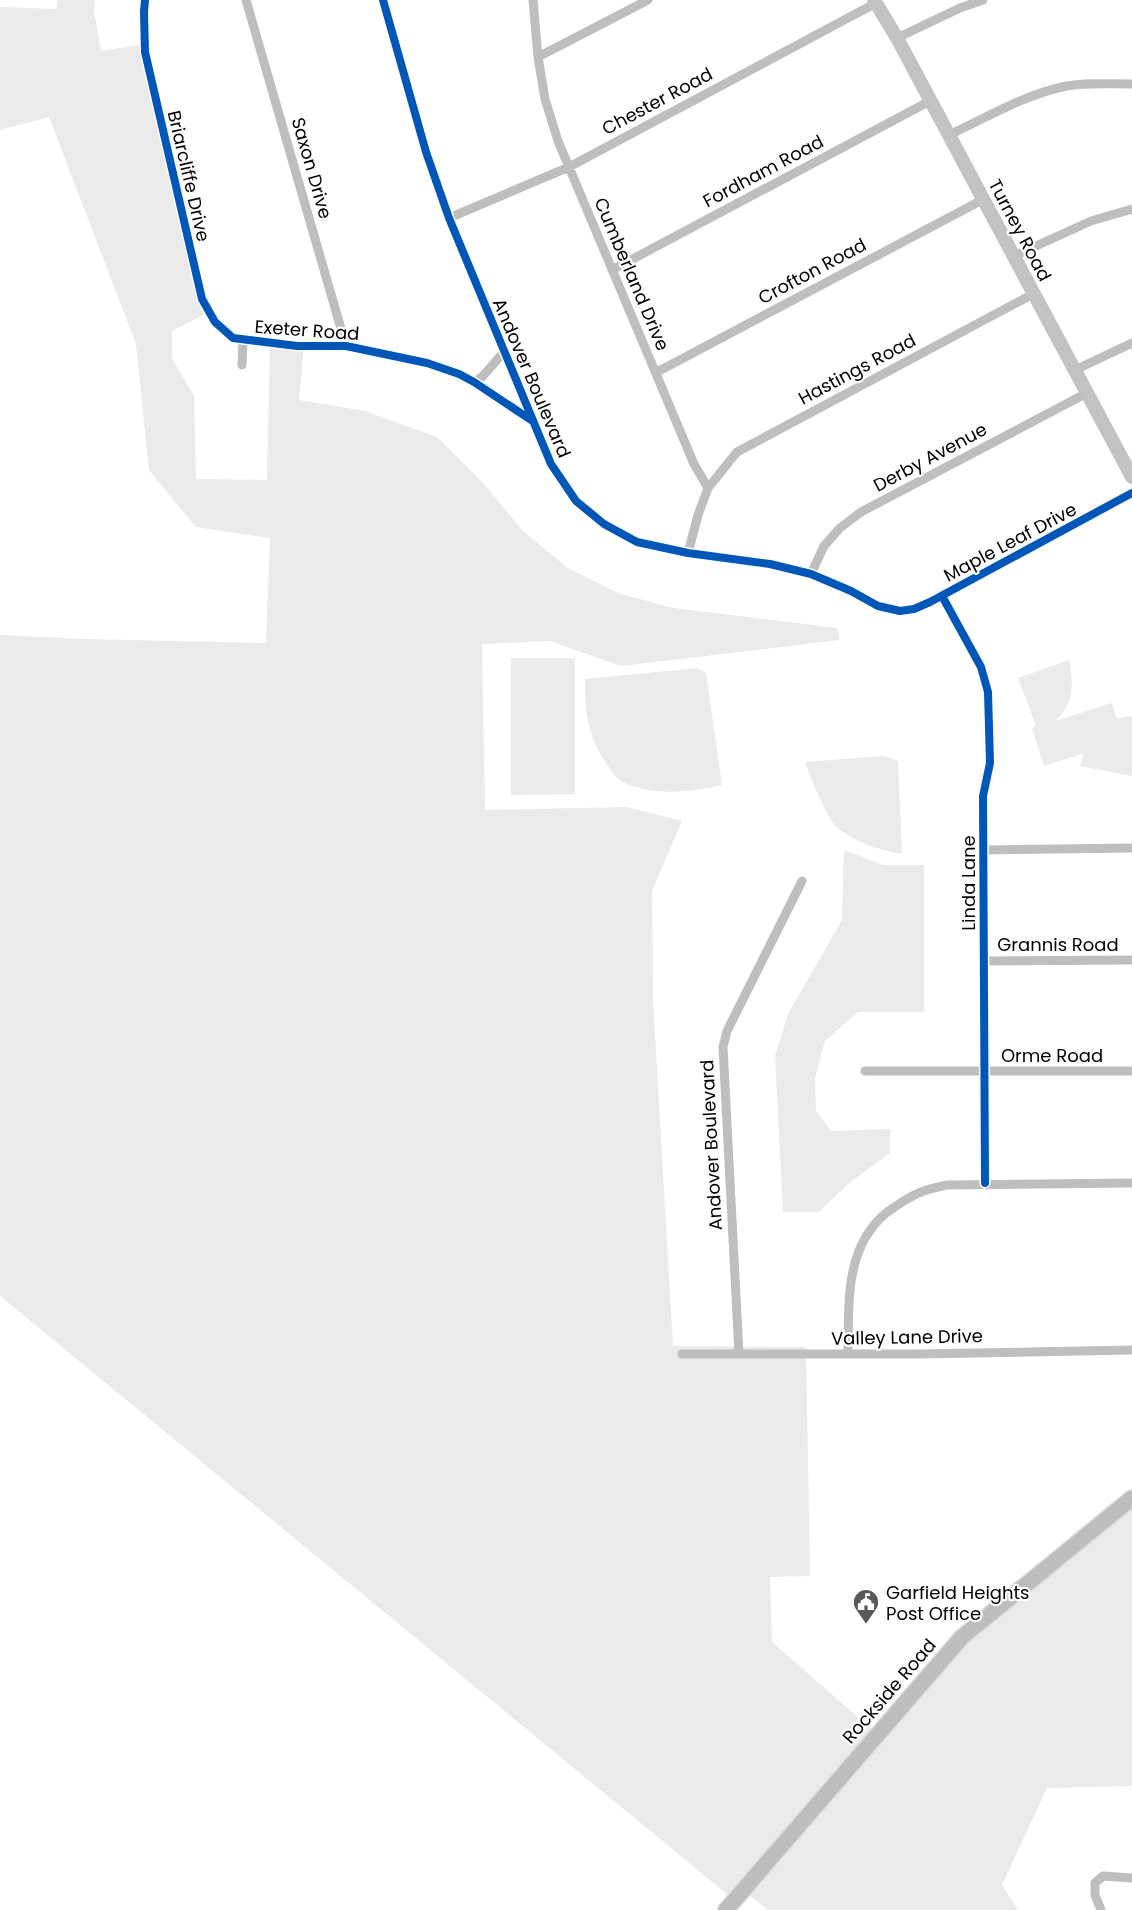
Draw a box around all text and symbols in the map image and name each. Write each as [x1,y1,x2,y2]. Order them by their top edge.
street label: Chester Road [597,61,717,141]
street label: Briarcliffe Drive [162,108,216,244]
street label: Saxon Drive [286,114,338,222]
street label: Fordham Road [698,129,828,213]
street label: Turney Road [983,175,1057,285]
street label: Cumberland Drive [588,194,676,354]
street label: Crofton Road [753,232,871,310]
street label: Andover Boulevard [487,294,577,462]
street label: Exeter Road [254,314,360,346]
street label: Hastings Road [794,328,920,410]
street label: Derby Avenue [869,417,991,497]
street label: Maple Leaf Drive [939,496,1081,588]
street label: Linda Lane [956,835,981,931]
street label: Grannis Road [997,932,1119,957]
street label: Orme Road [1001,1043,1103,1068]
street label: Andover Boulevard [694,1059,728,1231]
street label: Valley Lane Drive [831,1323,983,1351]
place label: Garfield Heights Post Office [886,1580,1029,1626]
public building icon: Garfield Heights Post Office [851,1587,881,1625]
street label: Rockside Road [836,1633,942,1749]

